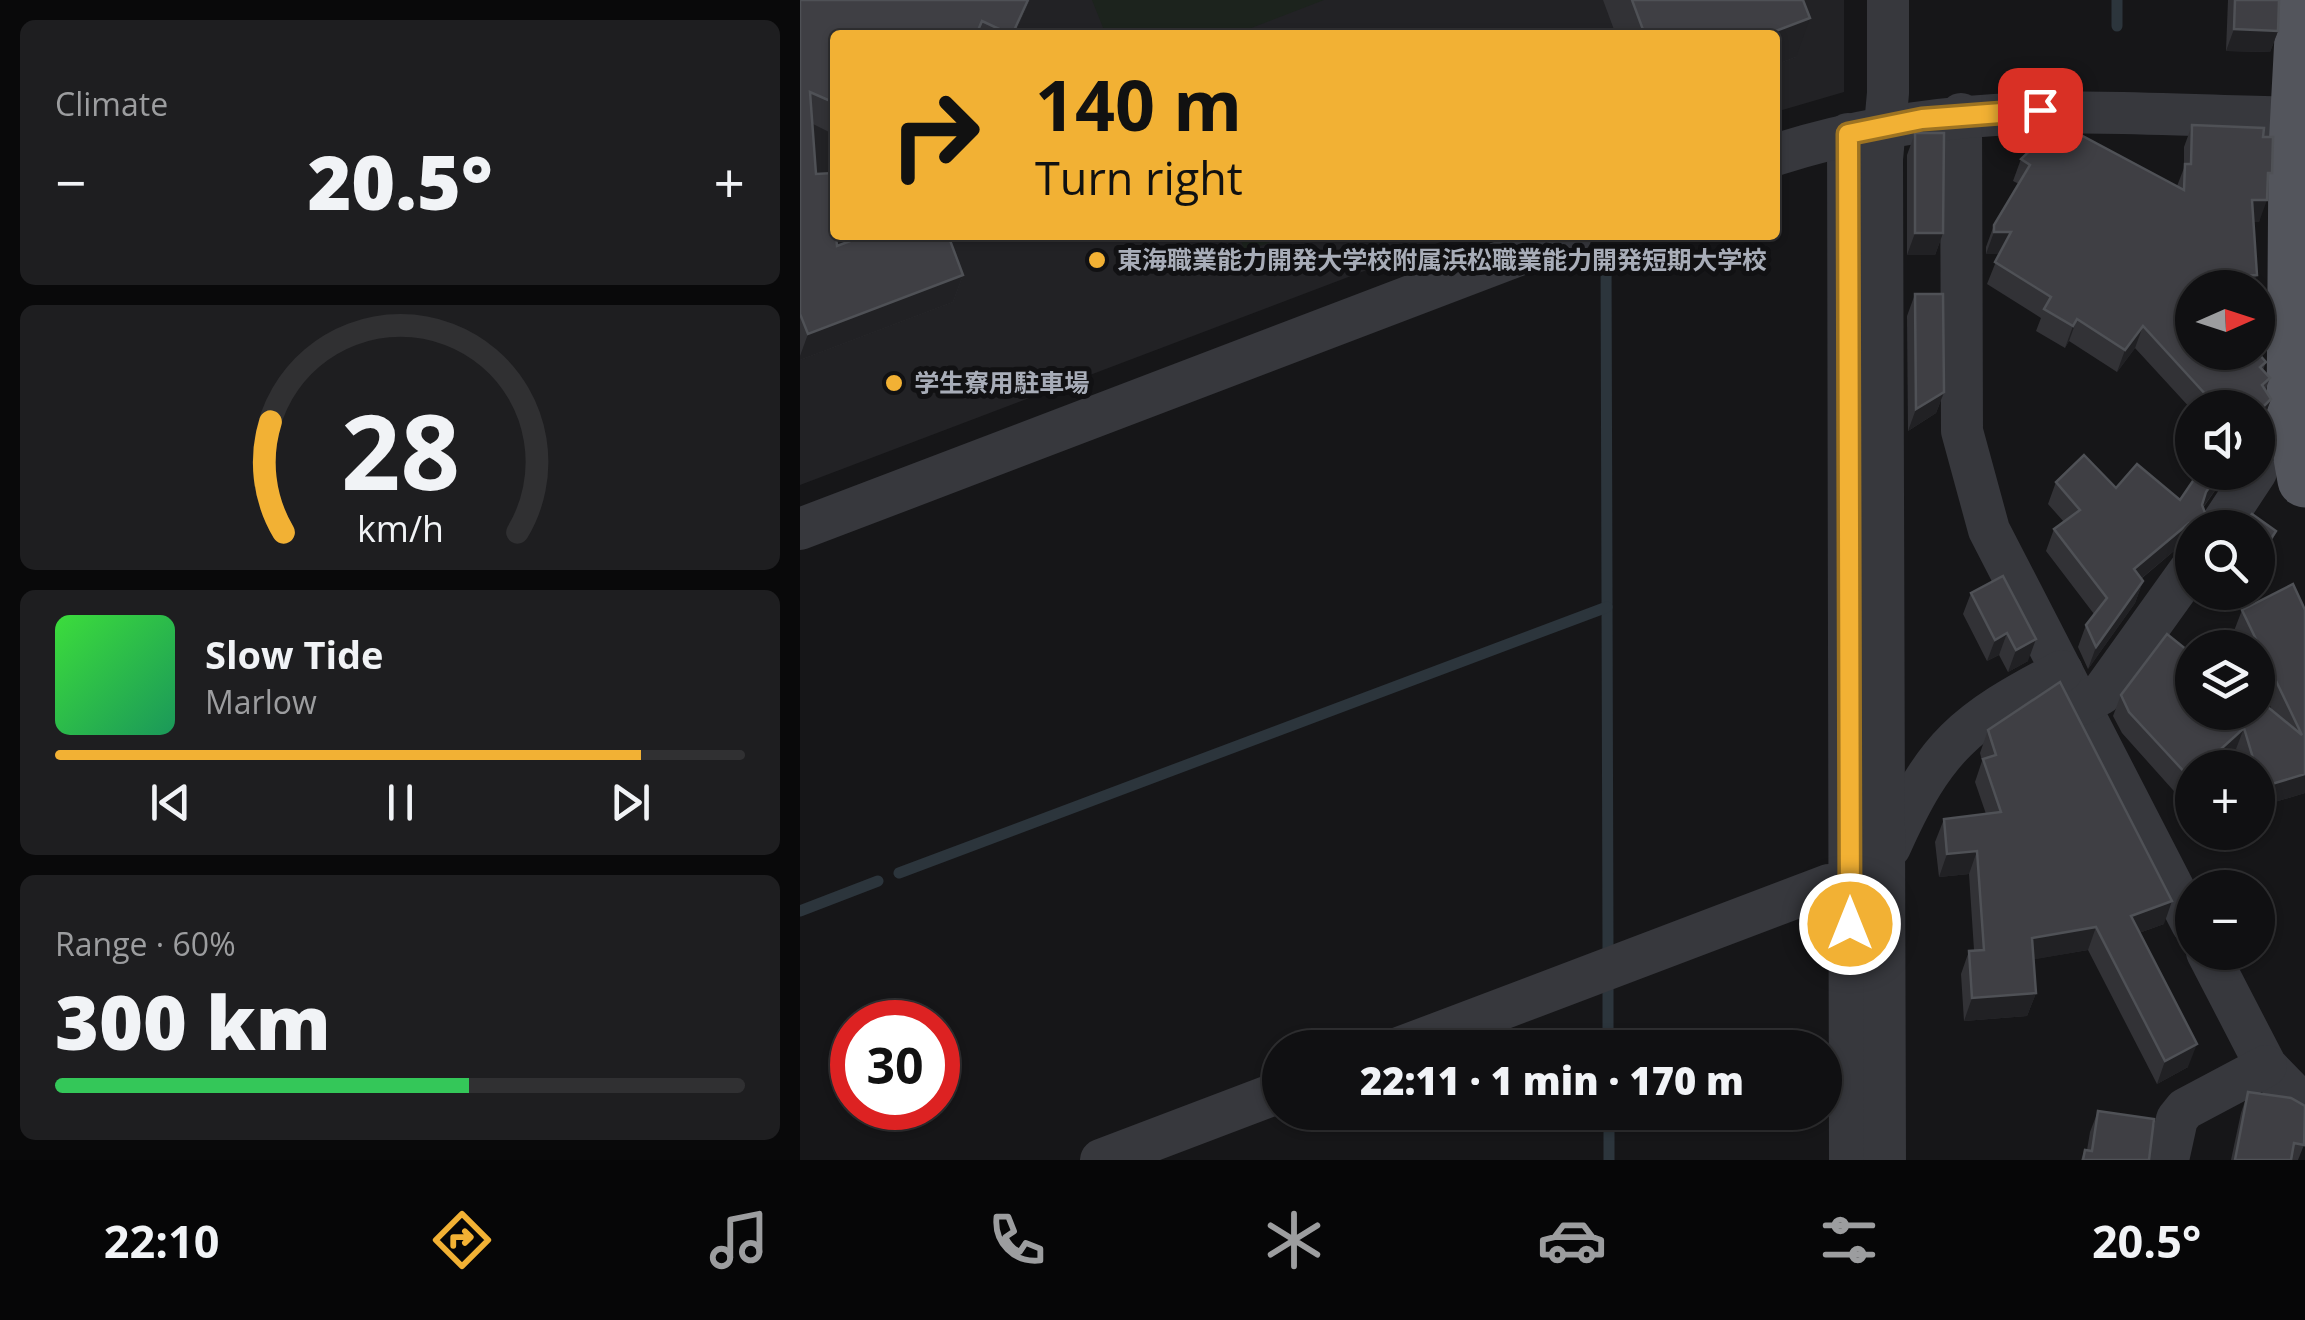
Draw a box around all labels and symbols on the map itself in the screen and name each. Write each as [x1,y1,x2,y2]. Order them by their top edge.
pin [1998,68,2083,153]
place label: 東海職業能力開発大学校附属浜松職業能力開発短期大学校 [1117,242,1767,276]
marker: 東海職業能力開発大学校附属浜松職業能力開発短期大学校 [1086,249,1108,271]
north arrow [2175,270,2275,370]
place label: 学生寮用駐車場 [914,365,1089,399]
marker: 学生寮用駐車場 [883,372,905,394]
position arrow [1798,872,1902,976]
speed limit sign: 30 [830,1000,960,1130]

